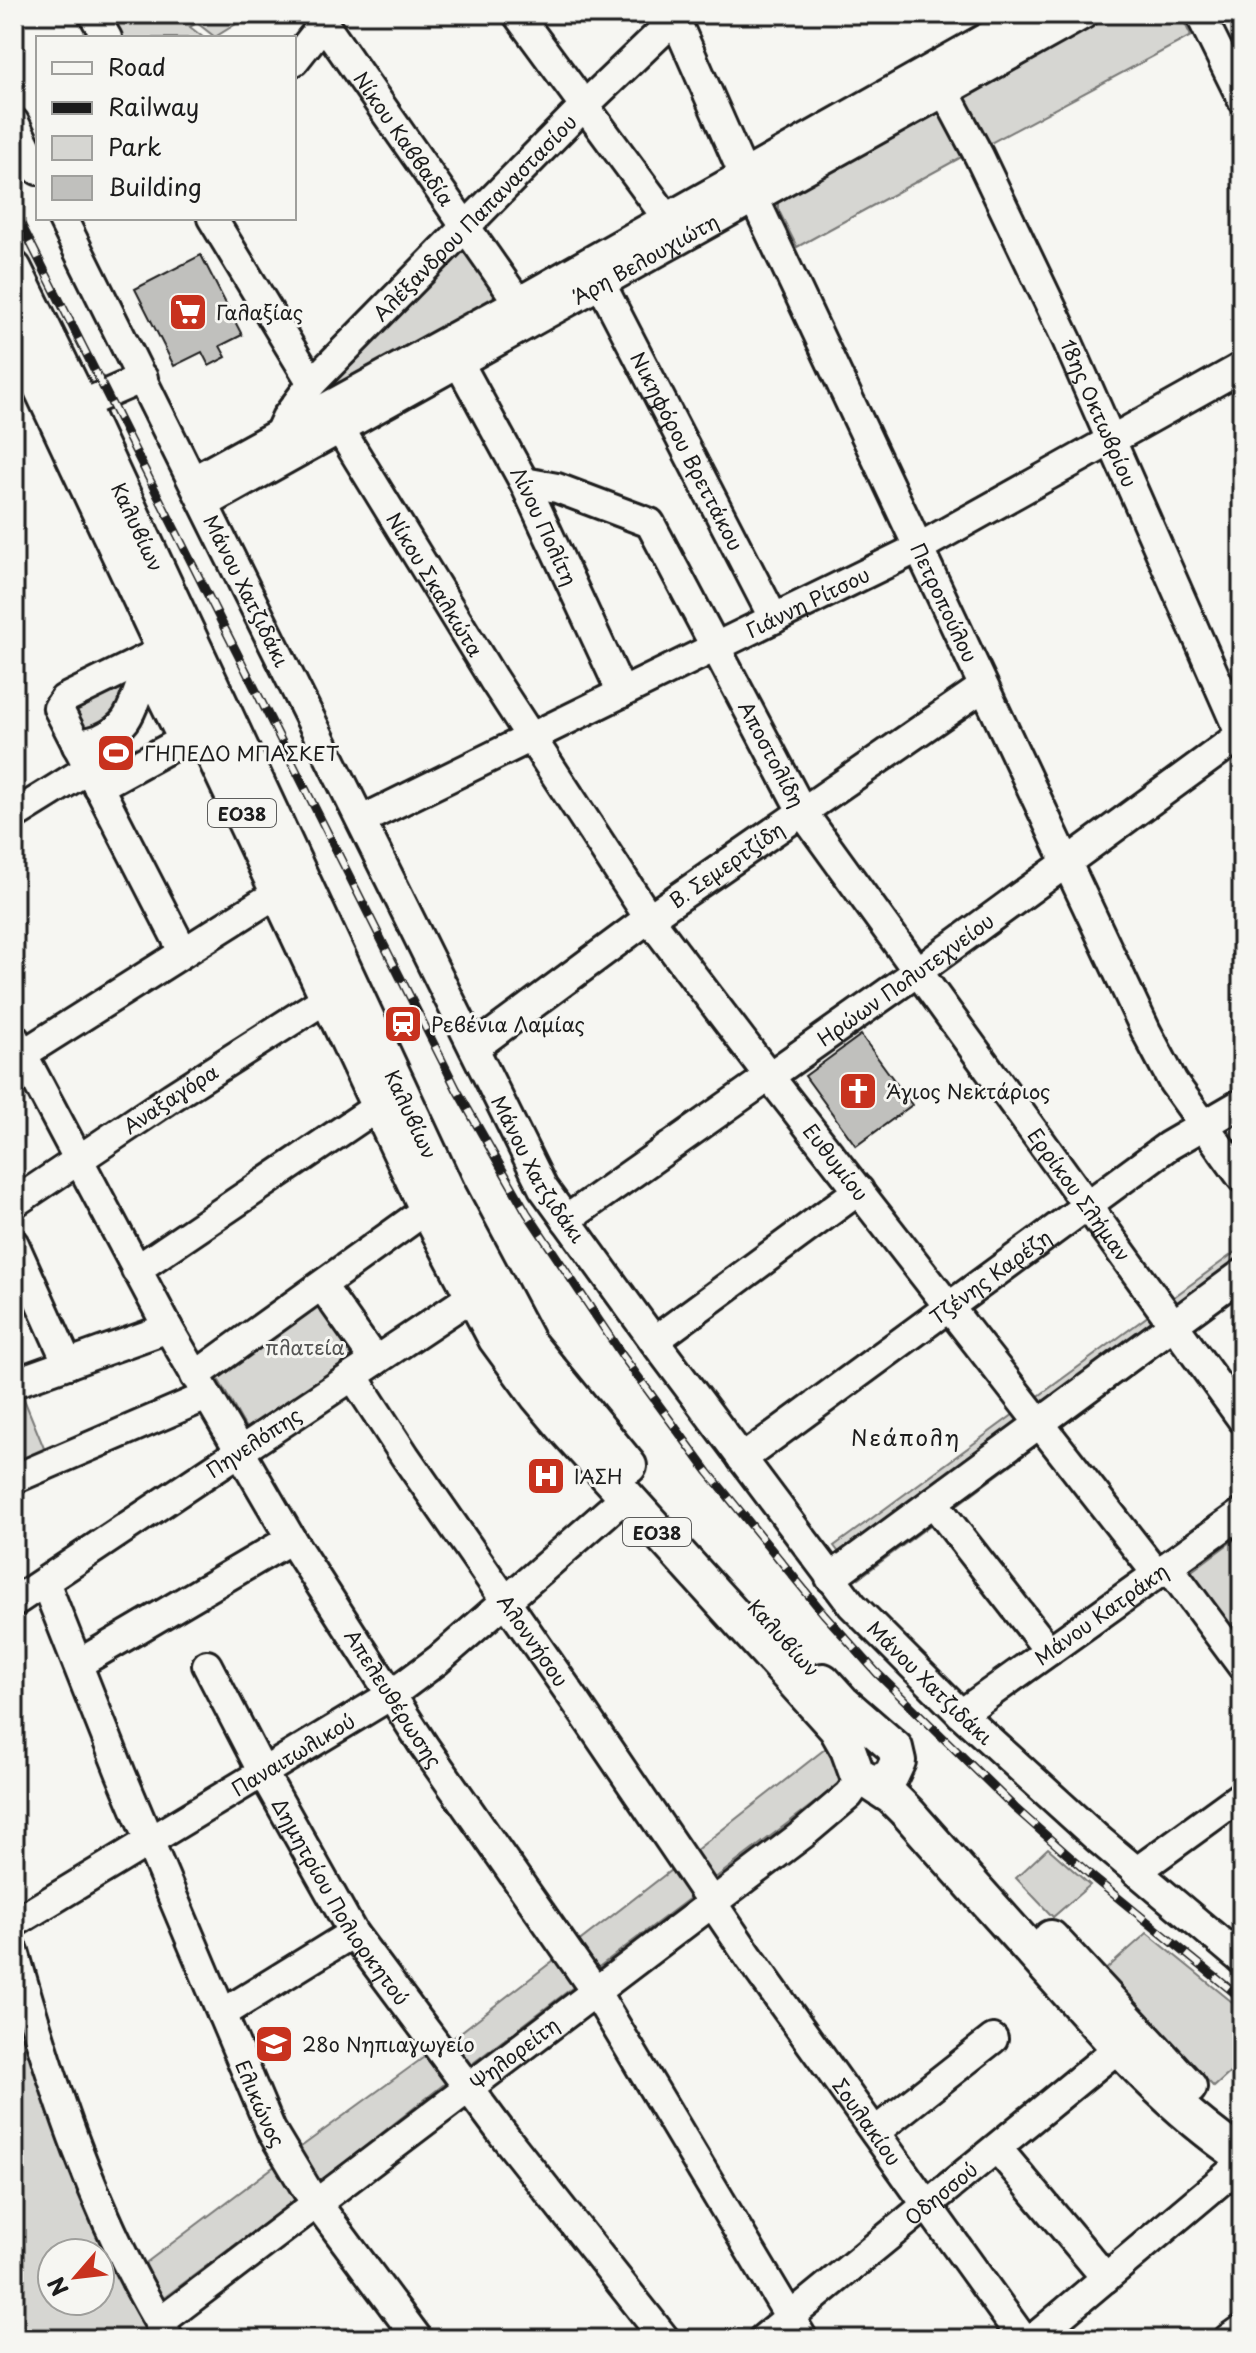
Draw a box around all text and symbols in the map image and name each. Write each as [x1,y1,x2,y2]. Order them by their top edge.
legend [36,36,296,220]
text: Road [108,48,166,84]
street label: Νίκου Καββαδία [346,65,462,212]
text: Railway [108,88,199,124]
street label: Αλέξανδρου Παπαναστασίου [366,107,583,328]
text: Park [108,128,162,164]
text: Building [108,168,202,204]
street label: Άρη Βελουχιώτη [567,206,724,311]
supermarket icon: Γαλαξίας [167,291,209,333]
place label: Γαλαξίας [216,297,303,327]
street label: 18ης Οκτωβρίου [1053,334,1145,492]
street label: Νικηφόρου Βρεττάκου [623,346,751,556]
street label: Λίνου Πολίτη [503,461,585,590]
street label: Καλυβίων [104,477,171,576]
street label: Νίκου Σκαλκώτα [379,506,491,662]
street label: Μάνου Χατζιδάκι [196,509,297,672]
street label: Πετροπούλου [903,538,985,667]
street label: Γιάννη Ρίτσου [741,559,875,645]
street label: Αποστολίδη [731,695,812,812]
sports icon: ΓΗΠΕΔΟ ΜΠΑΣΚΕΤ [95,732,137,774]
place label: ΓΗΠΕΔΟ ΜΠΑΣΚΕΤ [144,738,340,768]
road number: ΕΟ38 [208,799,276,827]
street label: Β. Σεμερτζίδη [663,814,790,915]
street label: Ηρώων Πολυτεχνείου [811,906,1000,1053]
station icon: Ρεβένια Λαμίας [382,1003,424,1045]
place label: Ρεβένια Λαμίας [431,1009,585,1039]
street label: Αναξαγόρα [117,1056,224,1141]
street label: Καλυβίων [378,1065,445,1164]
church icon: Άγιος Νεκτάριος [837,1070,879,1112]
place label: Άγιος Νεκτάριος [886,1076,1050,1106]
street label: Μάνου Χατζιδάκι [484,1090,593,1249]
street label: Ευθυμίου [796,1117,876,1207]
street label: Ερρίκου Σλήμαν [1021,1122,1138,1268]
street label: Τζένης Καρέζη [923,1222,1057,1331]
park label: πλατεία [265,1332,345,1362]
street label: Πηνελόπης [200,1400,307,1485]
district label: Νεάπολη [851,1420,961,1453]
hospital icon: ΙΑΣΗ [525,1455,567,1497]
place label: ΙΑΣΗ [574,1461,623,1491]
road number: ΕΟ38 [623,1518,691,1546]
street label: Μάνου Κατράκη [1028,1556,1174,1672]
street label: Αλοννήσου [491,1588,576,1693]
street label: Καλυβίων [741,1593,827,1683]
street label: Μάνου Χατζιδάκι [860,1613,1000,1752]
street label: Απελευθέρωσης [338,1623,450,1774]
street label: Παναιτωλικού [226,1705,360,1803]
street label: Δημητρίου Πολιορκητού [265,1792,417,2011]
street label: Ψηλορείτη [463,2010,565,2097]
school or university icon: 28ο Νηπιαγωγείο [253,2023,295,2065]
place label: 28ο Νηπιαγωγείο [302,2029,475,2059]
street label: Ελικώνος [228,2055,293,2153]
street label: Σουλακίου [826,2072,909,2172]
street label: Οδησσού [898,2154,984,2232]
north arrow [36,2237,116,2317]
text: N [38,2272,76,2303]

